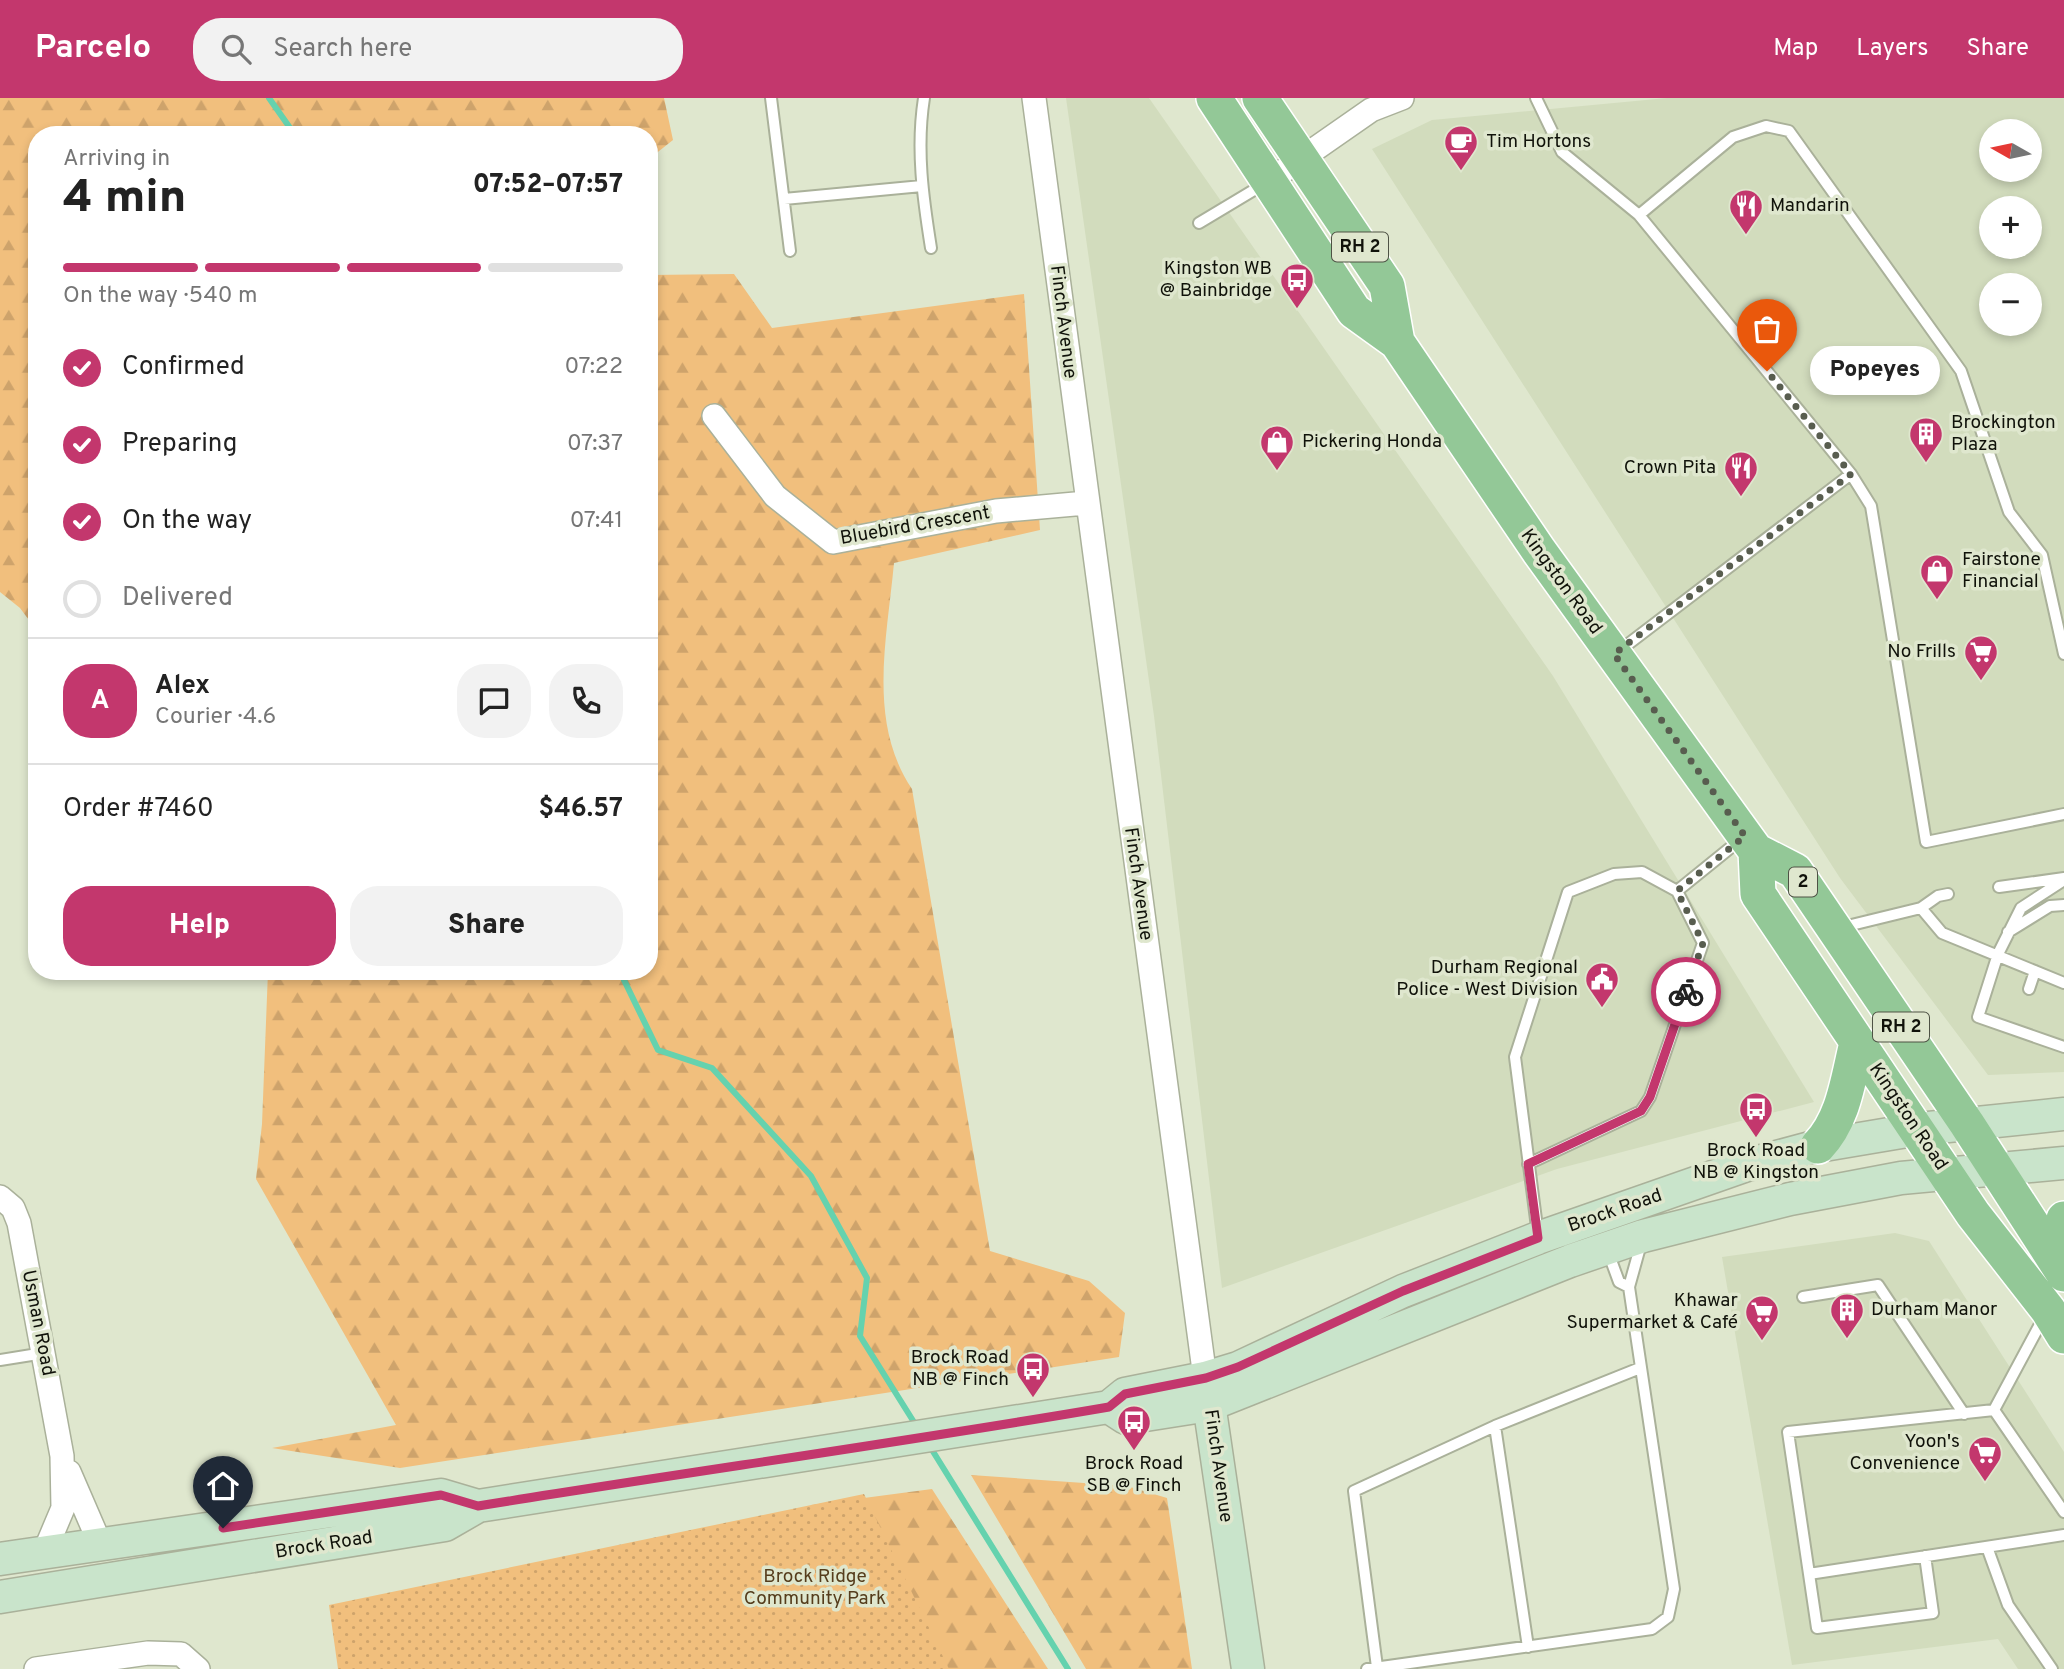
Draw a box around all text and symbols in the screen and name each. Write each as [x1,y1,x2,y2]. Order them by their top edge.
search box [193,18,683,81]
text: Parcelo [35,28,151,70]
icon: search [217,30,255,68]
text: Search here [273,33,412,66]
text: Map [1773,34,1818,64]
text: Layers [1856,34,1928,64]
text: Share [1966,34,2029,64]
north arrow [1979,119,2042,182]
map controls [1979,119,2042,336]
cafe icon: Tim Hortons [1442,123,1480,172]
place label: Tim Hortons [1486,130,1591,154]
text: Arriving in [63,145,170,174]
text: 07:52–07:57 [473,169,623,202]
text: 4 min [63,170,187,229]
restaurant icon: Mandarin [1727,187,1765,236]
place label: Mandarin [1770,194,1850,218]
button: + [1979,196,2042,259]
road number: RH 2 [1332,232,1388,262]
place label: Kingston WB @ Bainbridge [1160,257,1272,303]
bus stop icon: Kingston WB @ Bainbridge [1278,261,1316,310]
street label: Finch Avenue [1044,264,1082,380]
button: − [1979,273,2042,336]
text: On the way · 540 m [63,282,257,311]
pin [1737,299,1797,371]
icon: bag [1748,310,1786,348]
callout: Popeyes [1809,346,1938,396]
icon: check [63,349,101,387]
text: Confirmed [122,351,245,384]
text: 07:22 [565,353,623,382]
text: Popeyes [1830,356,1920,385]
place label: Brockington Plaza [1951,411,2056,457]
building icon: Brockington Plaza [1907,415,1945,464]
shop icon: Pickering Honda [1258,423,1296,472]
icon: check [63,426,101,464]
text: Preparing [122,428,237,461]
text: 07:37 [567,430,623,459]
place label: Pickering Honda [1302,430,1442,454]
restaurant icon: Crown Pita [1722,449,1760,498]
place label: Crown Pita [1624,456,1716,480]
street label: Bluebird Crescent [838,501,992,551]
icon: check [63,503,101,541]
text: On the way [122,505,252,538]
text: 07:41 [570,507,623,536]
street label: Kingston Road [1515,525,1607,639]
place label: Fairstone Financial [1962,548,2041,594]
shop icon: Fairstone Financial [1918,552,1956,601]
text: Delivered [122,582,233,615]
supermarket icon: No Frills [1962,633,2000,682]
place label: No Frills [1887,640,1956,664]
button: chat [457,664,531,738]
button: phone [549,664,623,738]
text: Alex [155,670,210,703]
text: A [91,685,109,718]
text: Courier · 4.6 [155,703,276,732]
text: Order #7460 [63,793,214,826]
text: $46.57 [538,793,623,826]
street label: Finch Avenue [1118,826,1158,942]
road number: 2 [1789,868,1817,896]
button: Help [63,886,336,966]
button: Share [350,886,623,966]
place label: Durham Regional Police - West Division [1396,956,1578,1002]
courier [1651,957,1721,1027]
public building icon: Durham Regional Police - West Division [1583,960,1621,1009]
icon: bike [1667,973,1705,1011]
road number: RH 2 [1873,1012,1929,1042]
street label: Kingston Road [1863,1059,1953,1175]
bus stop icon: Brock Road NB @ Kingston [1737,1090,1775,1139]
place label: Brock Road NB @ Kingston [1693,1139,1819,1185]
street label: Brock Road [1565,1184,1665,1238]
street label: Usman Road [16,1268,60,1378]
place label: Khawar Supermarket & Café [1566,1289,1739,1335]
building icon: Durham Manor [1828,1291,1866,1340]
supermarket icon: Khawar Supermarket & Café [1743,1293,1781,1342]
place label: Durham Manor [1871,1298,1998,1322]
place label: Brock Road NB @ Finch [911,1346,1009,1392]
bus stop icon: Brock Road NB @ Finch [1014,1350,1052,1399]
bus stop icon: Brock Road SB @ Finch [1115,1403,1153,1452]
street label: Finch Avenue [1198,1408,1238,1524]
place label: Yoon's Convenience [1850,1430,1960,1476]
supermarket icon: Yoon's Convenience [1966,1434,2004,1483]
place label: Brock Road SB @ Finch [1085,1452,1183,1498]
pin [193,1456,253,1528]
icon: home [204,1467,242,1505]
street label: Brock Road [274,1525,374,1565]
park label: Brock Ridge Community Park [744,1565,886,1611]

